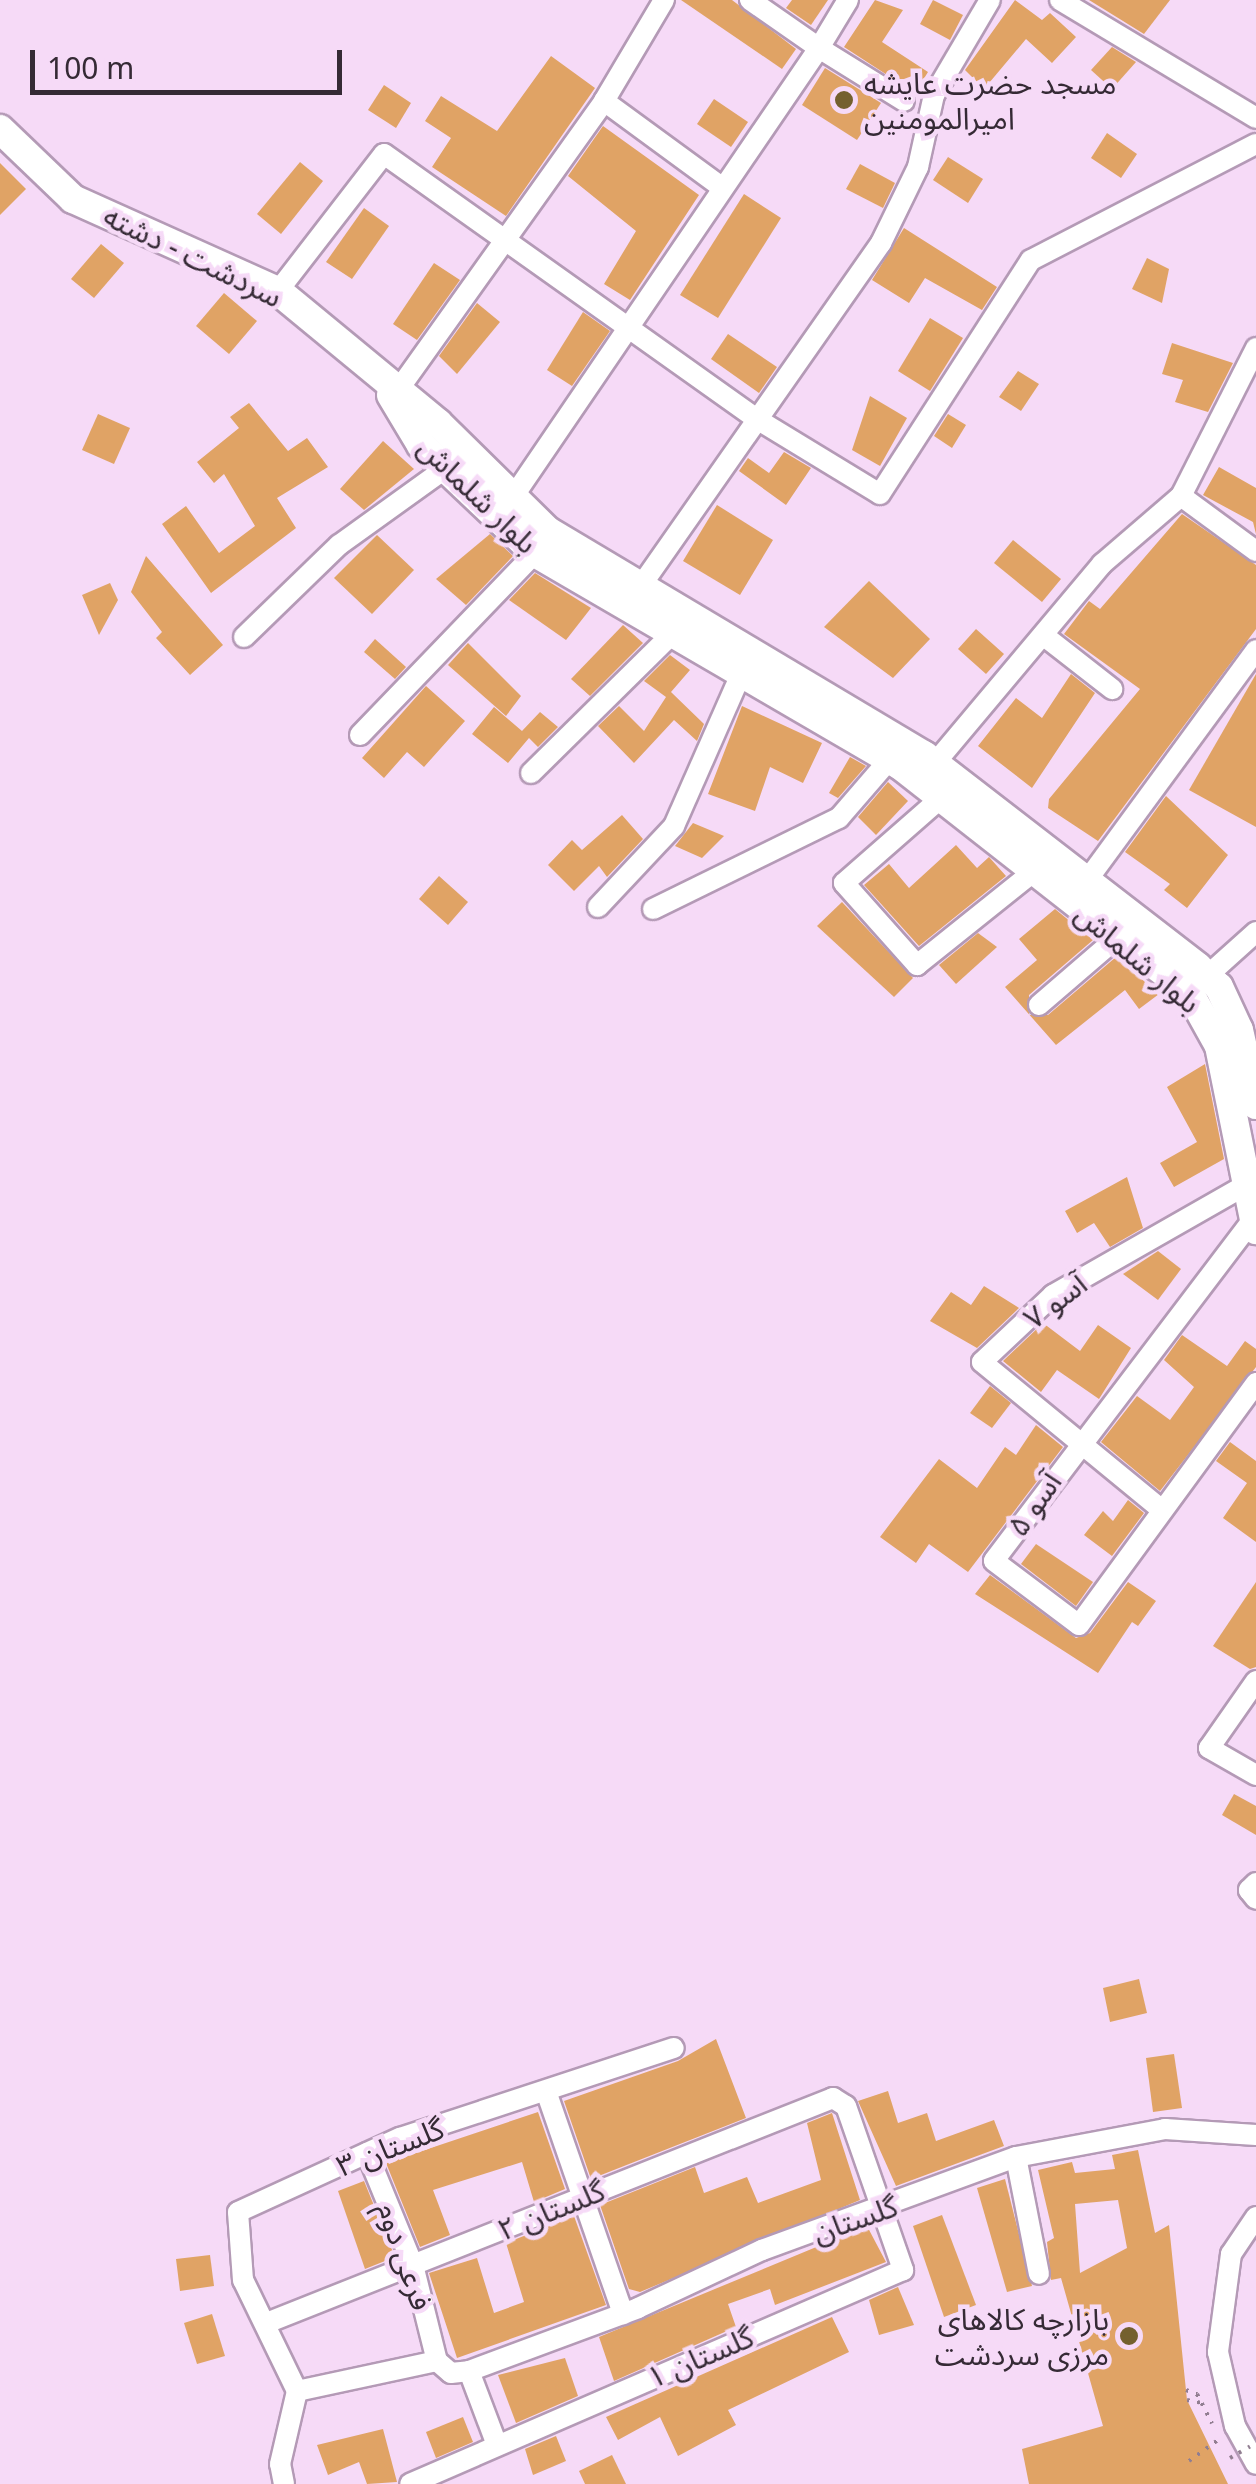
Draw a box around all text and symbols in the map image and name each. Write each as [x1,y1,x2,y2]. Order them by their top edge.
scale bar [35,30,348,92]
text: 100 m [47,47,134,88]
place label: مسجد حضرت عایشه امیرالمومنین [864,65,1117,136]
marker: مسجد حضرت عایشه امیرالمومنین [833,89,855,111]
street label: سردشت - دشته [98,197,288,315]
street label: بلوار شلماش [411,429,545,561]
street label: بلوار شلماش [1068,895,1208,1021]
street label: آسو ۷ [1016,1266,1094,1336]
street label: آسو ۵ [999,1465,1069,1543]
street label: گلستان ۳ [331,2110,449,2184]
street label: گلستان ۲ [492,2172,610,2248]
street label: گلستان [808,2188,902,2250]
street label: فرعی دوم [370,2197,440,2315]
place label: بازارچه کالاهای مرزی سردشت [935,2301,1109,2372]
street label: گلستان ۱ [641,2318,759,2396]
marker: بازارچه کالاهای مرزی سردشت [1118,2325,1140,2347]

